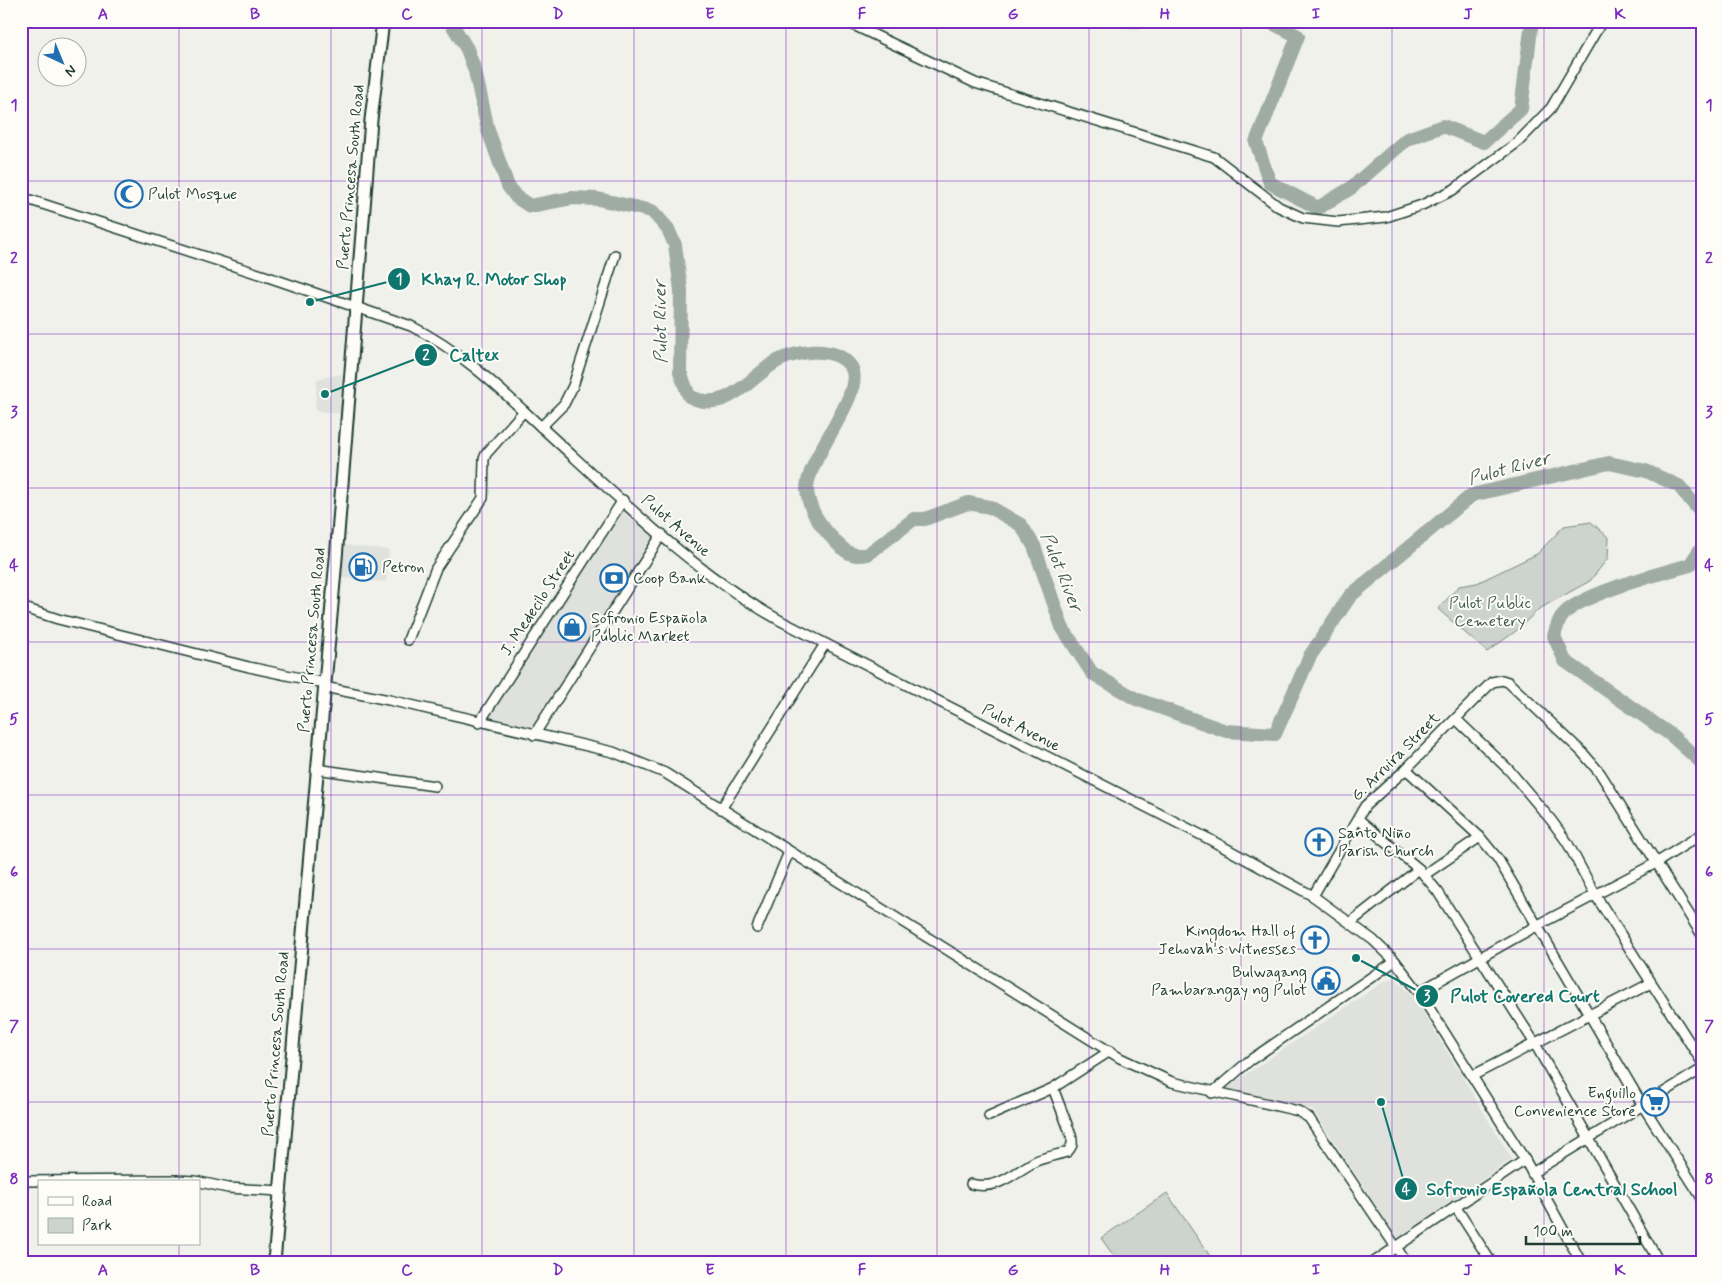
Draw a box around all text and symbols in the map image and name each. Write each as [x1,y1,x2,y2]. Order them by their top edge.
text: A [98,4,108,25]
text: B [250,4,260,25]
text: C [401,4,413,25]
text: D [552,4,564,25]
text: E [705,4,715,25]
text: F [858,4,867,25]
text: G [1008,4,1019,25]
text: H [1160,4,1171,25]
text: I [1312,4,1321,25]
text: J [1463,4,1473,25]
text: K [1614,4,1626,25]
north arrow [38,38,88,88]
text: N [61,61,80,80]
street label: Puerto Princesa South Road [332,84,370,270]
text: 1 [10,95,18,116]
text: 1 [1705,95,1713,116]
mosque icon: Pulot Mosque [114,179,144,209]
place label: Pulot Mosque [148,184,237,205]
text: 2 [10,248,18,269]
text: 2 [1705,248,1713,269]
callout: Khay R. Motor Shop [386,262,576,295]
text: Khay R. Motor Shop [421,268,567,292]
text: 1 [396,270,402,290]
water label: Pulot River [648,278,674,364]
callout: Caltex [414,338,508,371]
text: Caltex [449,344,499,368]
text: 2 [422,346,430,366]
text: 3 [10,402,18,423]
text: 3 [1705,402,1713,423]
water label: Pulot River [1466,446,1555,491]
street label: Pulot Avenue [637,490,715,562]
water label: Pulot River [1034,529,1089,618]
street label: J. Medecilo Street [496,546,580,660]
street label: Puerto Princesa South Road [293,547,331,733]
fuel station icon: Petron [348,552,378,582]
text: 4 [9,555,19,576]
text: 4 [1704,555,1714,576]
place label: Petron [382,557,425,578]
bank icon: Coop Bank [599,563,629,593]
place label: Coop Bank [633,568,706,589]
park label: Pulot Public Cemetery [1449,593,1531,632]
place label: Sofronio Española Public Market [591,608,708,647]
shop icon: Sofronio Española Public Market [557,612,587,642]
street label: Pulot Avenue [978,699,1064,757]
street label: G. Arruira Street [1347,708,1445,806]
text: 5 [9,709,19,730]
text: 5 [1704,709,1714,730]
place label: Santo Niño Parish Church [1338,823,1434,862]
church icon: Santo Niño Parish Church [1304,827,1334,857]
text: 6 [10,862,18,883]
text: 6 [1705,862,1713,883]
place label: Kingdom Hall of Jehovah's Witnesses [1158,921,1296,960]
church icon: Kingdom Hall of Jehovah's Witnesses [1300,925,1330,955]
street label: Puerto Princesa South Road [257,951,295,1137]
place label: Bulwagang Pambarangay ng Pulot [1151,962,1307,1002]
public building icon: Bulwagang Pambarangay ng Pulot [1311,966,1341,996]
callout: Pulot Covered Court [1414,979,1610,1012]
text: Pulot Covered Court [1450,985,1600,1009]
text: 3 [1424,987,1431,1007]
text: 7 [9,1016,19,1037]
text: 7 [1704,1016,1714,1037]
place label: Enguillo Convenience Store [1514,1083,1636,1122]
supermarket icon: Enguillo Convenience Store [1640,1087,1670,1117]
text: 8 [9,1169,19,1190]
text: 8 [1704,1169,1714,1190]
callout: Sofronio Española Central School [1393,1172,1685,1205]
text: Sofronio Española Central School [1427,1178,1677,1202]
legend [38,1180,200,1246]
text: 4 [1402,1180,1411,1200]
text: Road [82,1192,112,1212]
scale bar [1526,1213,1639,1245]
text: Park [82,1216,112,1236]
text: 100 m [1533,1222,1573,1242]
text: A [98,1260,108,1281]
text: B [250,1260,260,1281]
text: C [401,1260,413,1281]
text: D [552,1260,564,1281]
text: E [705,1260,715,1281]
text: F [858,1260,867,1281]
text: G [1008,1260,1019,1281]
text: H [1160,1260,1171,1281]
text: I [1312,1260,1321,1281]
text: J [1463,1260,1473,1281]
text: K [1614,1260,1626,1281]

